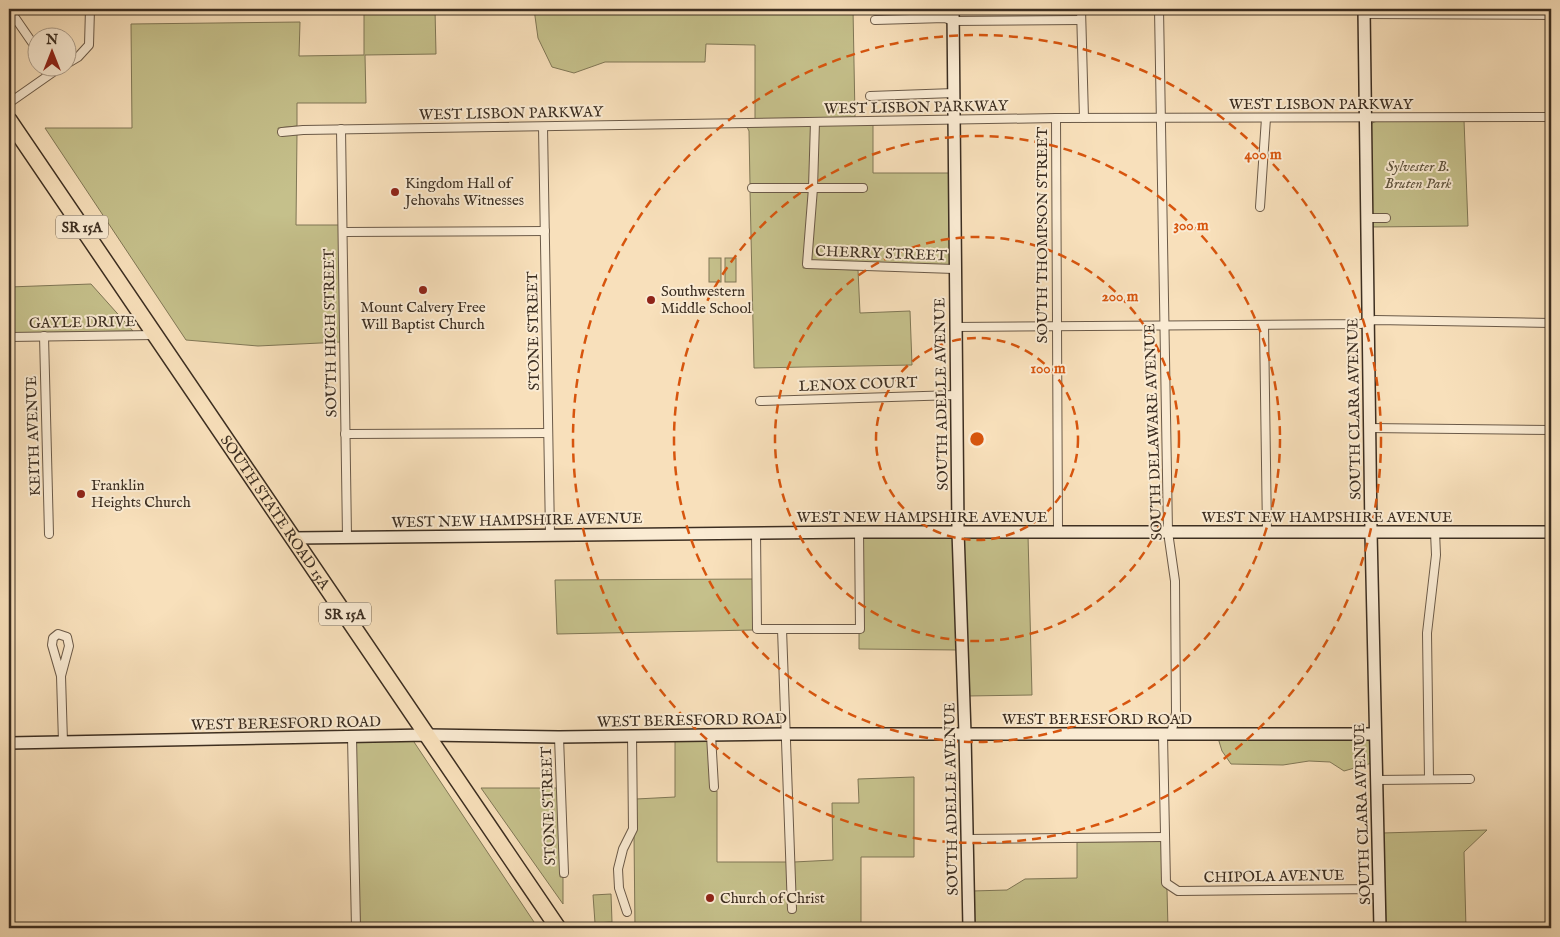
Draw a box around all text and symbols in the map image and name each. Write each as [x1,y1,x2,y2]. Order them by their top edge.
north arrow [28,28,78,78]
text: N [45,31,58,49]
street label: WEST LISBON PARKWAY [1229,95,1414,114]
street label: WEST LISBON PARKWAY [824,96,1009,119]
street label: WEST LISBON PARKWAY [419,102,604,125]
street label: SOUTH THOMPSON STREET [1033,127,1052,343]
text: 400 m [1245,145,1282,164]
park label: Sylvester B. Bruten Park [1384,157,1452,193]
place label: Kingdom Hall of Jehovahs Witnesses [403,174,524,210]
marker: Kingdom Hall of Jehovahs Witnesses [389,186,401,198]
road number: SR 15A [56,216,108,238]
text: 300 m [1173,216,1209,235]
street label: CHERRY STREET [815,242,947,265]
street label: SOUTH HIGH STREET [320,248,341,418]
street label: STONE STREET [523,271,544,391]
place label: Southwestern Middle School [661,282,752,318]
marker: Mount Calvery Free Will Baptist Church [417,284,429,296]
text: 200 m [1102,287,1139,306]
marker: Southwestern Middle School [645,294,657,306]
street label: SOUTH ADELLE AVENUE [930,297,953,491]
place label: Mount Calvery Free Will Baptist Church [360,298,486,334]
street label: GAYLE DRIVE [29,312,135,333]
street label: SOUTH CLARA AVENUE [1343,318,1366,500]
street label: SOUTH DELAWARE AVENUE [1140,323,1167,541]
text: 100 m [1030,359,1066,378]
street label: LENOX COURT [798,373,918,396]
street label: KEITH AVENUE [22,375,45,497]
centre of rings [968,430,986,448]
street label: SOUTH STATE ROAD 15A [216,432,335,594]
place label: Franklin Heights Church [91,476,191,512]
marker: Franklin Heights Church [75,488,87,500]
street label: WEST NEW HAMPSHIRE AVENUE [797,508,1047,527]
street label: WEST NEW HAMPSHIRE AVENUE [1202,508,1452,527]
street label: WEST NEW HAMPSHIRE AVENUE [391,509,643,532]
road number: SR 15A [319,602,371,626]
street label: SOUTH ADELLE AVENUE [940,702,963,896]
street label: WEST BERESFORD ROAD [597,709,787,732]
street label: WEST BERESFORD ROAD [1002,710,1192,729]
street label: WEST BERESFORD ROAD [191,712,381,735]
street label: SOUTH CLARA AVENUE [1350,723,1375,905]
street label: STONE STREET [537,746,560,866]
street label: CHIPOLA AVENUE [1203,866,1345,887]
place label: Church of Christ [720,889,825,908]
marker: Church of Christ [704,892,716,904]

